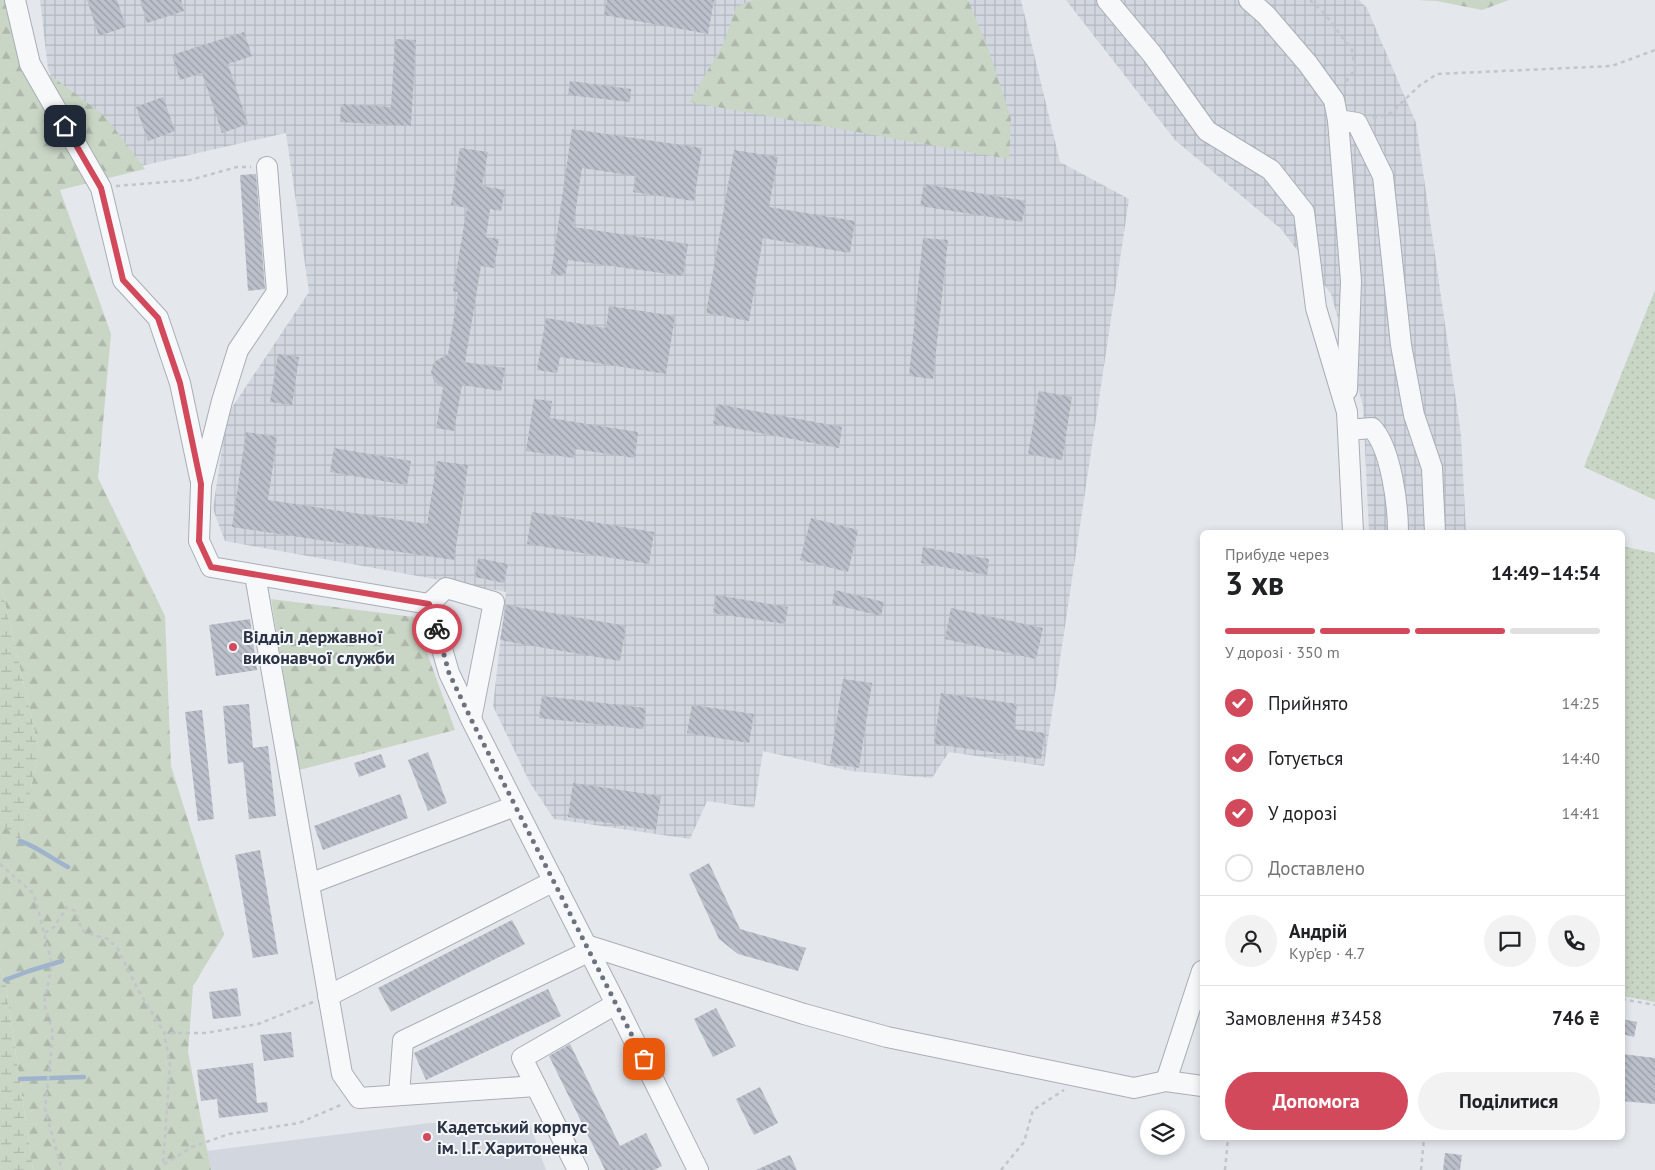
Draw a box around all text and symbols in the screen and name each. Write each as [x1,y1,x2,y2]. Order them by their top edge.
pin [44,105,86,147]
icon: home [51,112,79,140]
text: Прибуде через [1225,544,1329,564]
text: 14:49–14:54 [1491,561,1600,585]
text: 3 хв [1225,562,1284,604]
courier [412,604,462,654]
icon: bike [423,615,451,643]
place label: Відділ державної виконавчої служби [243,625,395,669]
marker: Відділ державної виконавчої служби [227,641,239,653]
text: У дорозі · 350 m [1225,642,1340,662]
icon: check [1225,689,1253,717]
text: Прийнято [1268,691,1348,715]
text: 14:25 [1562,693,1600,713]
icon: check [1225,744,1253,772]
text: Готується [1268,746,1343,770]
text: 14:40 [1562,748,1600,768]
icon: check [1225,799,1253,827]
text: У дорозі [1268,801,1337,825]
text: 14:41 [1562,803,1600,823]
text: Доставлено [1268,856,1365,880]
button: person [1225,915,1277,967]
button: chat [1484,915,1536,967]
button: phone [1548,915,1600,967]
text: Андрій [1289,919,1347,943]
text: Кур’єр · 4.7 [1289,943,1365,963]
text: Замовлення #3458 [1225,1006,1382,1030]
text: 746 ₴ [1552,1006,1600,1030]
pin [623,1038,665,1080]
icon: bag [630,1045,658,1073]
button: Допомога [1225,1072,1408,1130]
button: Поділитися [1418,1072,1600,1130]
map controls [1140,1110,1185,1155]
button: layers [1140,1110,1185,1155]
place label: Кадетський корпус ім. І.Г. Харитоненка [437,1115,588,1159]
marker: Кадетський корпус ім. І.Г. Харитоненка [421,1131,433,1143]

